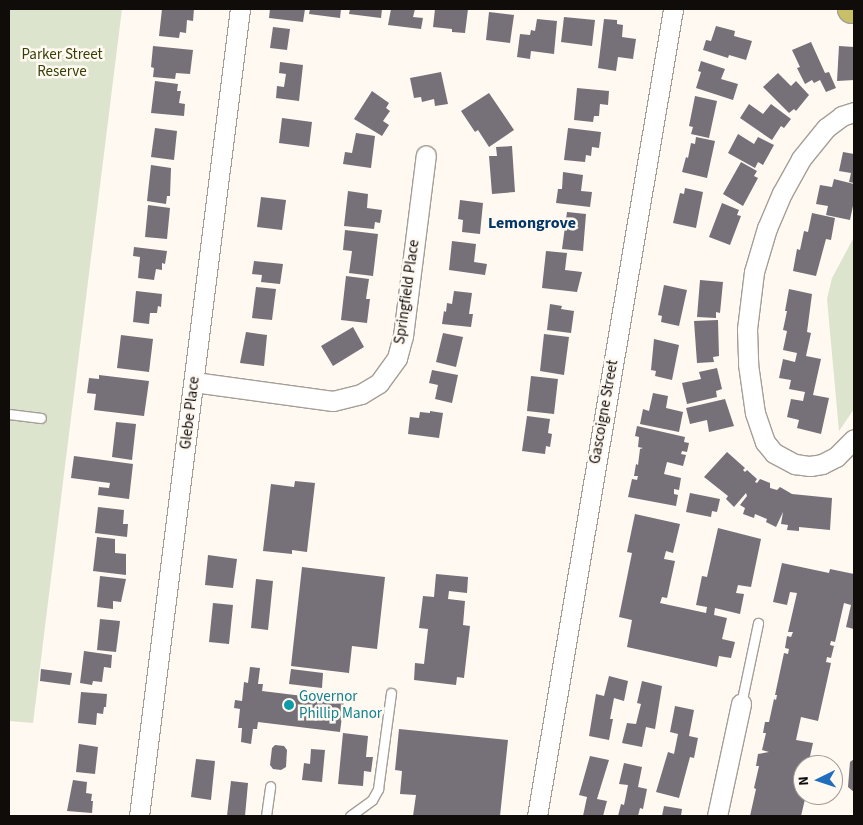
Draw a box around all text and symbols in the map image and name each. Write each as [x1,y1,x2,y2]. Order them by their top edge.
park label: Parker Street Reserve [22,45,102,80]
district label: Lemongrove [488,213,576,233]
street label: Springfield Place [391,239,423,345]
street label: Gascoigne Street [586,359,622,465]
street label: Glebe Place [177,376,203,450]
place label: Governor Phillip Manor [299,687,382,722]
marker: Governor Phillip Manor [283,699,295,711]
north arrow [793,755,843,805]
text: N [794,776,814,786]

